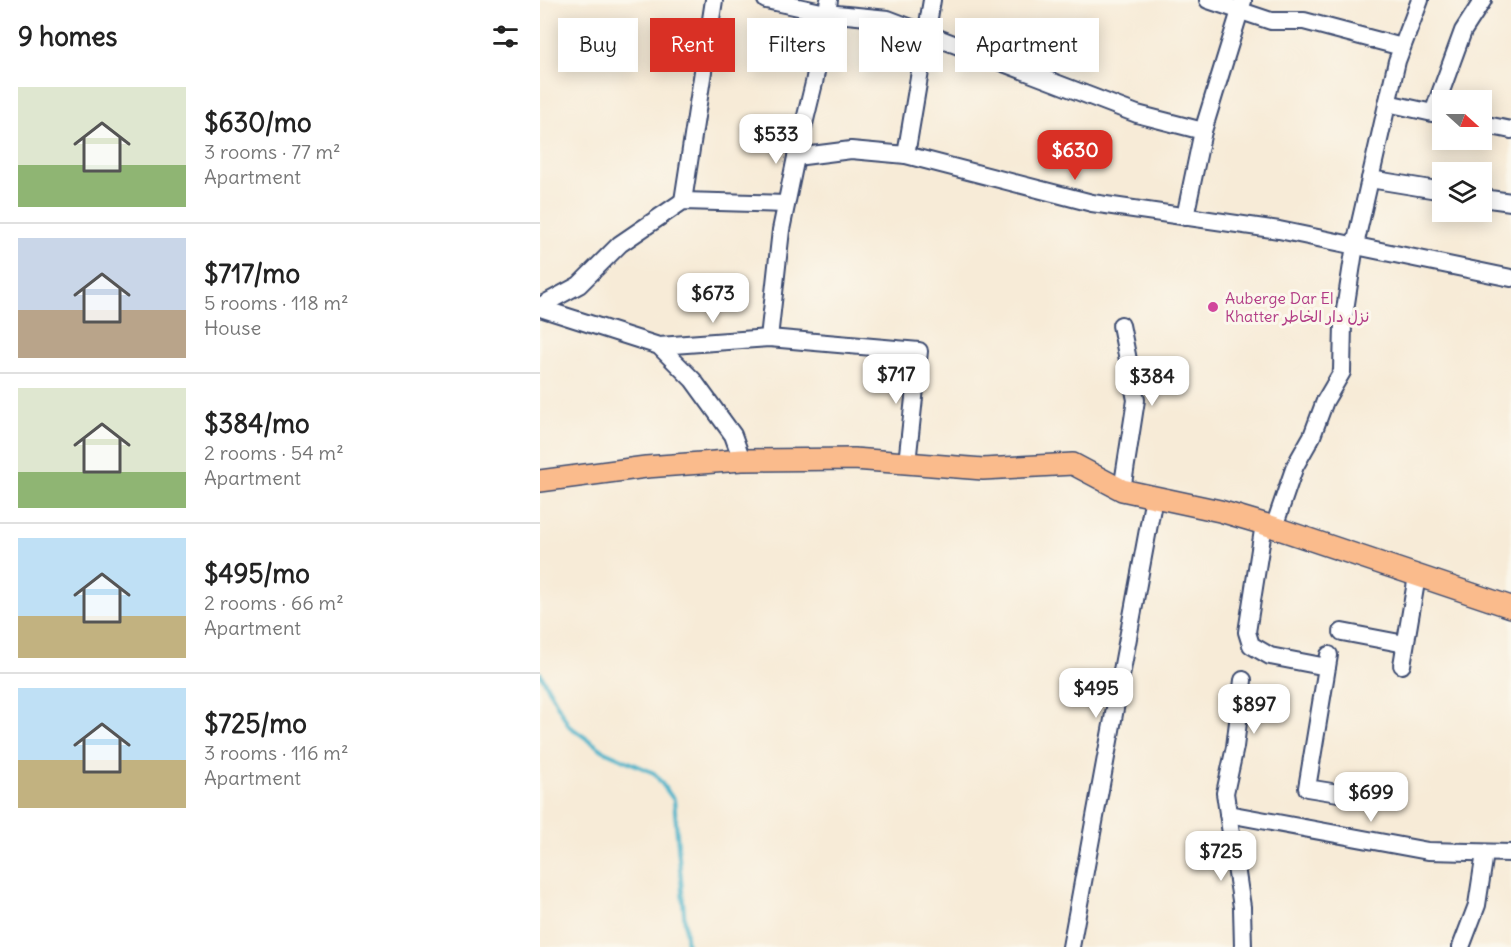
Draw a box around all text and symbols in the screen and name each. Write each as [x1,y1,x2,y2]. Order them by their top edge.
chip: Buy [558,18,638,72]
chip: Rent [650,18,735,72]
chip: Filters [747,18,847,72]
chip: New [859,18,943,72]
chip: Apartment [955,18,1099,72]
text: 9 homes [18,20,117,53]
icon: filters [489,20,522,53]
north arrow [1432,90,1492,150]
map controls [1432,90,1492,222]
text: $630/mo [204,106,312,139]
icon: home [66,111,138,183]
pin: $533 [740,114,812,165]
text: $533 [753,121,799,146]
pin: $630 [1039,130,1111,181]
text: $630 [1051,137,1099,162]
text: 3 rooms · 77 m² [204,139,341,164]
button: layers [1432,162,1492,222]
text: Apartment [204,164,301,189]
text: $717/mo [204,257,300,290]
icon: home [66,262,138,334]
pin: $673 [677,273,749,324]
text: $673 [691,280,735,305]
place label: Auberge Dar El Khatter نزل دار الخاطر [1225,288,1369,326]
text: 5 rooms · 118 m² [204,290,349,315]
marker: Auberge Dar El Khatter نزل دار الخاطر [1206,300,1220,314]
text: House [204,315,261,340]
pin: $717 [860,354,932,405]
pin: $384 [1116,356,1188,407]
text: $717 [877,361,915,386]
text: $384 [1129,363,1175,388]
text: $384/mo [204,407,310,440]
icon: home [66,412,138,484]
text: 2 rooms · 54 m² [204,440,344,465]
text: Apartment [204,465,301,490]
text: $495/mo [204,557,310,590]
icon: home [66,562,138,634]
text: 2 rooms · 66 m² [204,590,344,615]
text: Apartment [204,615,301,640]
pin: $495 [1060,668,1132,719]
text: $495 [1073,675,1119,700]
pin: $897 [1218,684,1290,735]
text: $897 [1232,691,1276,716]
text: $725/mo [204,707,307,740]
icon: home [66,712,138,784]
text: 3 rooms · 116 m² [204,740,348,765]
text: Apartment [204,765,301,790]
pin: $699 [1335,772,1407,823]
text: $699 [1348,779,1394,804]
pin: $725 [1185,831,1257,882]
text: $725 [1199,838,1243,863]

